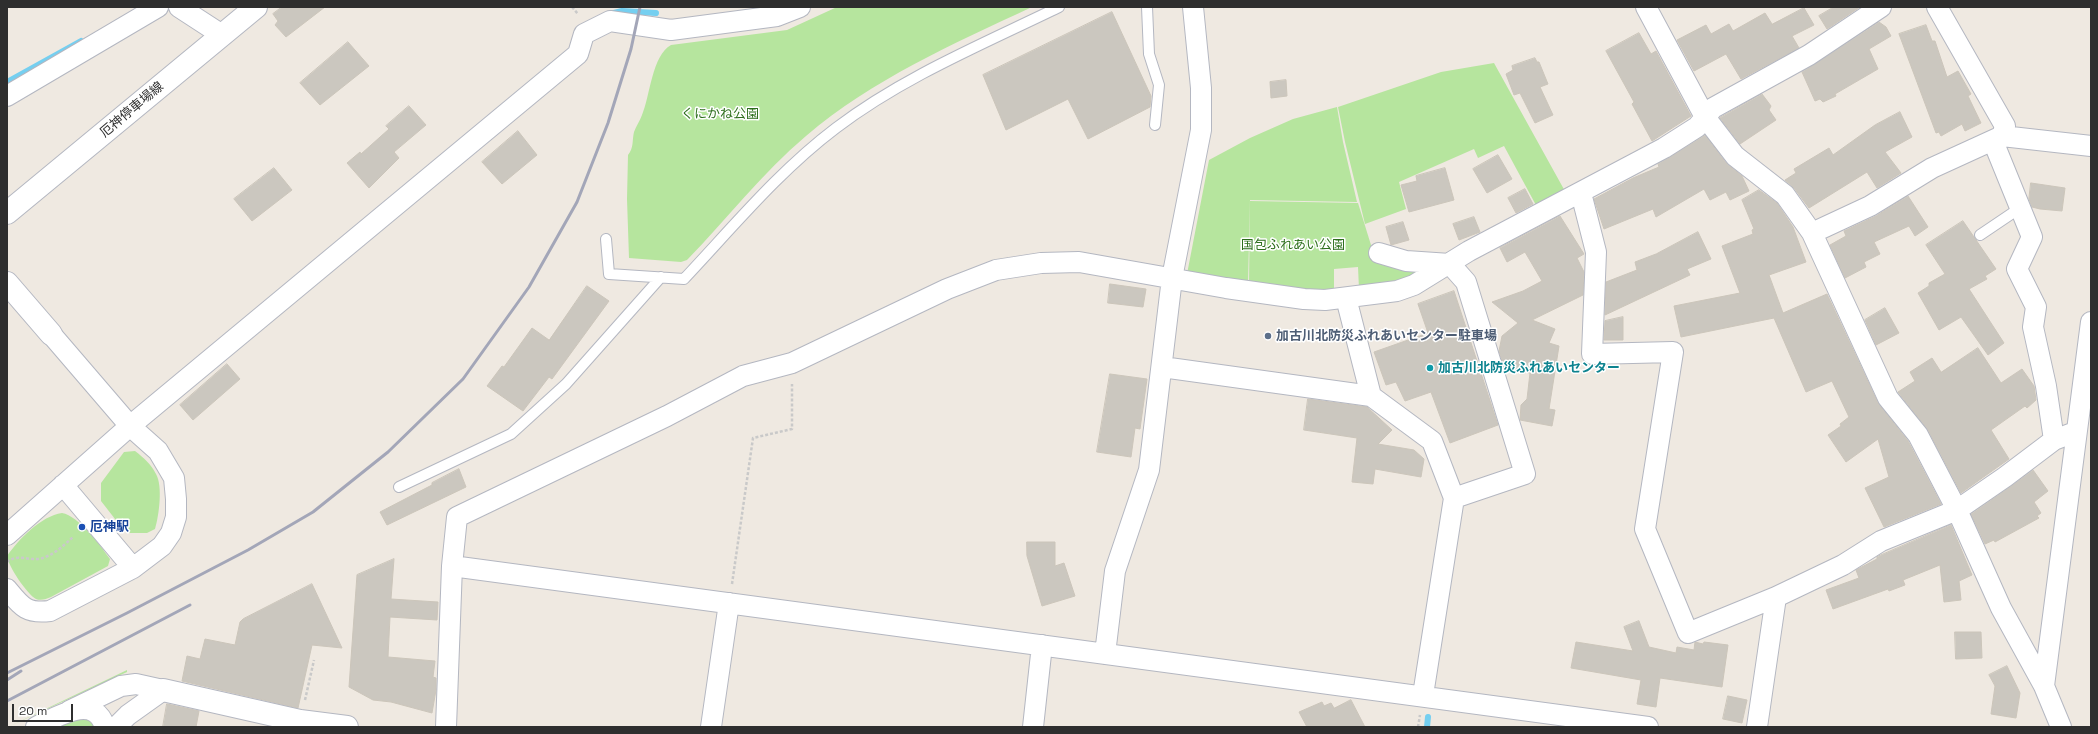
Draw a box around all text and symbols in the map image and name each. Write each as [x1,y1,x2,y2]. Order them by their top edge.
street label: 厄神停車場線 [97,79,167,141]
park label: くにかね公園 [681,106,759,122]
park label: 国包ふれあい公園 [1241,237,1345,253]
place label: 加古川北防災ふれあいセンター駐車場 [1276,328,1497,344]
marker: 加古川北防災ふれあいセンター駐車場 [1263,331,1273,341]
place label: 加古川北防災ふれあいセンター [1438,360,1620,376]
marker: 加古川北防災ふれあいセンター [1425,363,1435,373]
place label: 厄神駅 [90,519,129,535]
marker: 厄神駅 [77,522,87,532]
scale bar [14,696,75,722]
text: 20 m [19,703,47,719]

